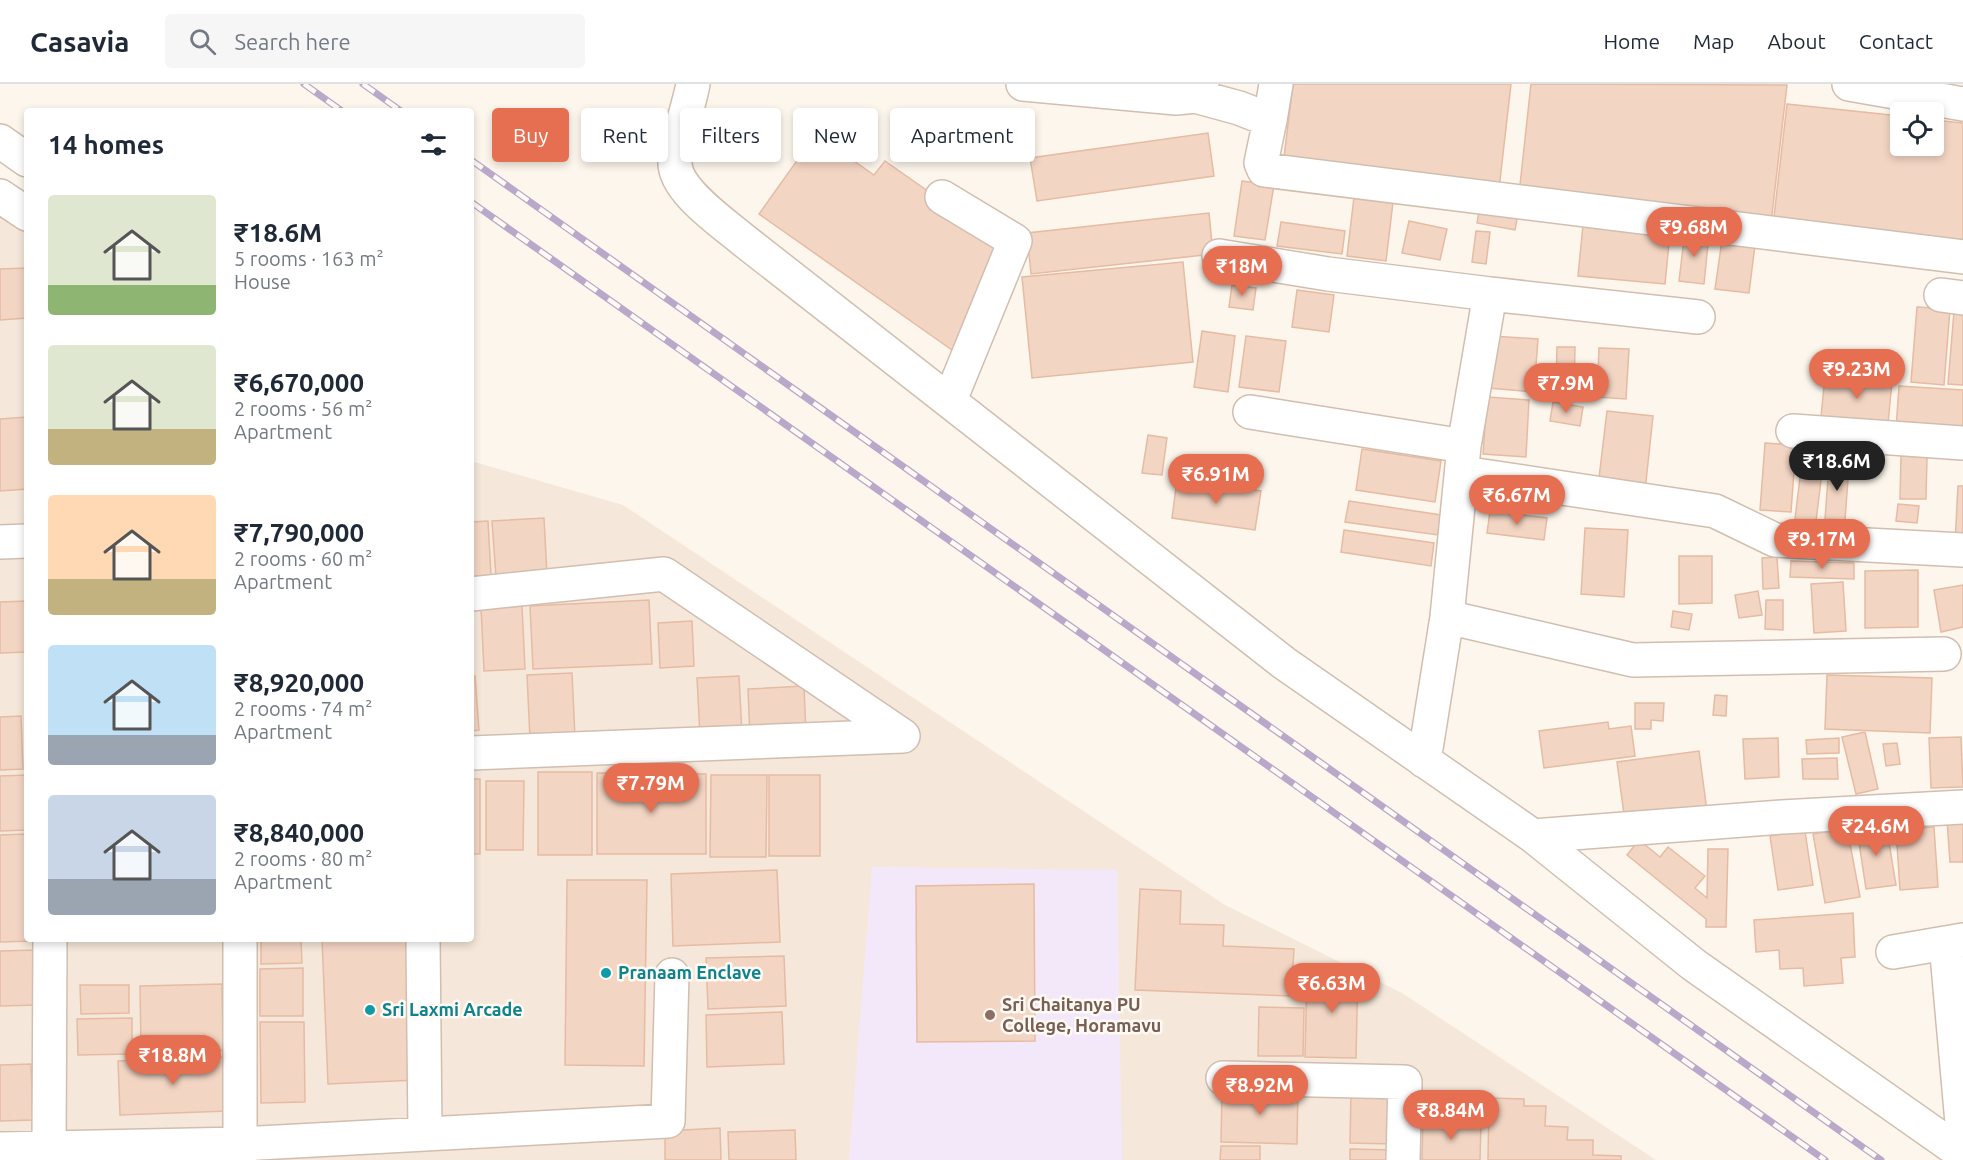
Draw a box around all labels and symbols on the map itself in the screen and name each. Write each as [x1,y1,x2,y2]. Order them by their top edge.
pin: ₹9.68M [1645,207,1743,258]
pin: ₹18M [1206,246,1278,297]
pin: ₹9.23M [1808,349,1906,400]
pin: ₹7.9M [1524,363,1608,414]
pin: ₹18.6M [1788,441,1886,492]
pin: ₹6.91M [1167,454,1265,505]
pin: ₹6.67M [1468,475,1566,526]
pin: ₹9.17M [1773,519,1871,570]
pin: ₹7.79M [602,763,700,814]
pin: ₹24.6M [1827,806,1925,857]
place label: Pranaam Enclave [618,962,761,982]
pin: ₹6.63M [1283,963,1381,1014]
marker: Pranaam Enclave [599,966,613,980]
place label: Sri Chaitanya PU College, Horamavu [1002,994,1161,1035]
place label: Sri Laxmi Arcade [382,999,523,1019]
marker: Sri Laxmi Arcade [363,1003,377,1017]
marker: Sri Chaitanya PU College, Horamavu [983,1008,997,1022]
pin: ₹18.8M [124,1035,222,1086]
pin: ₹8.92M [1211,1065,1309,1116]
pin: ₹8.84M [1402,1090,1500,1141]

